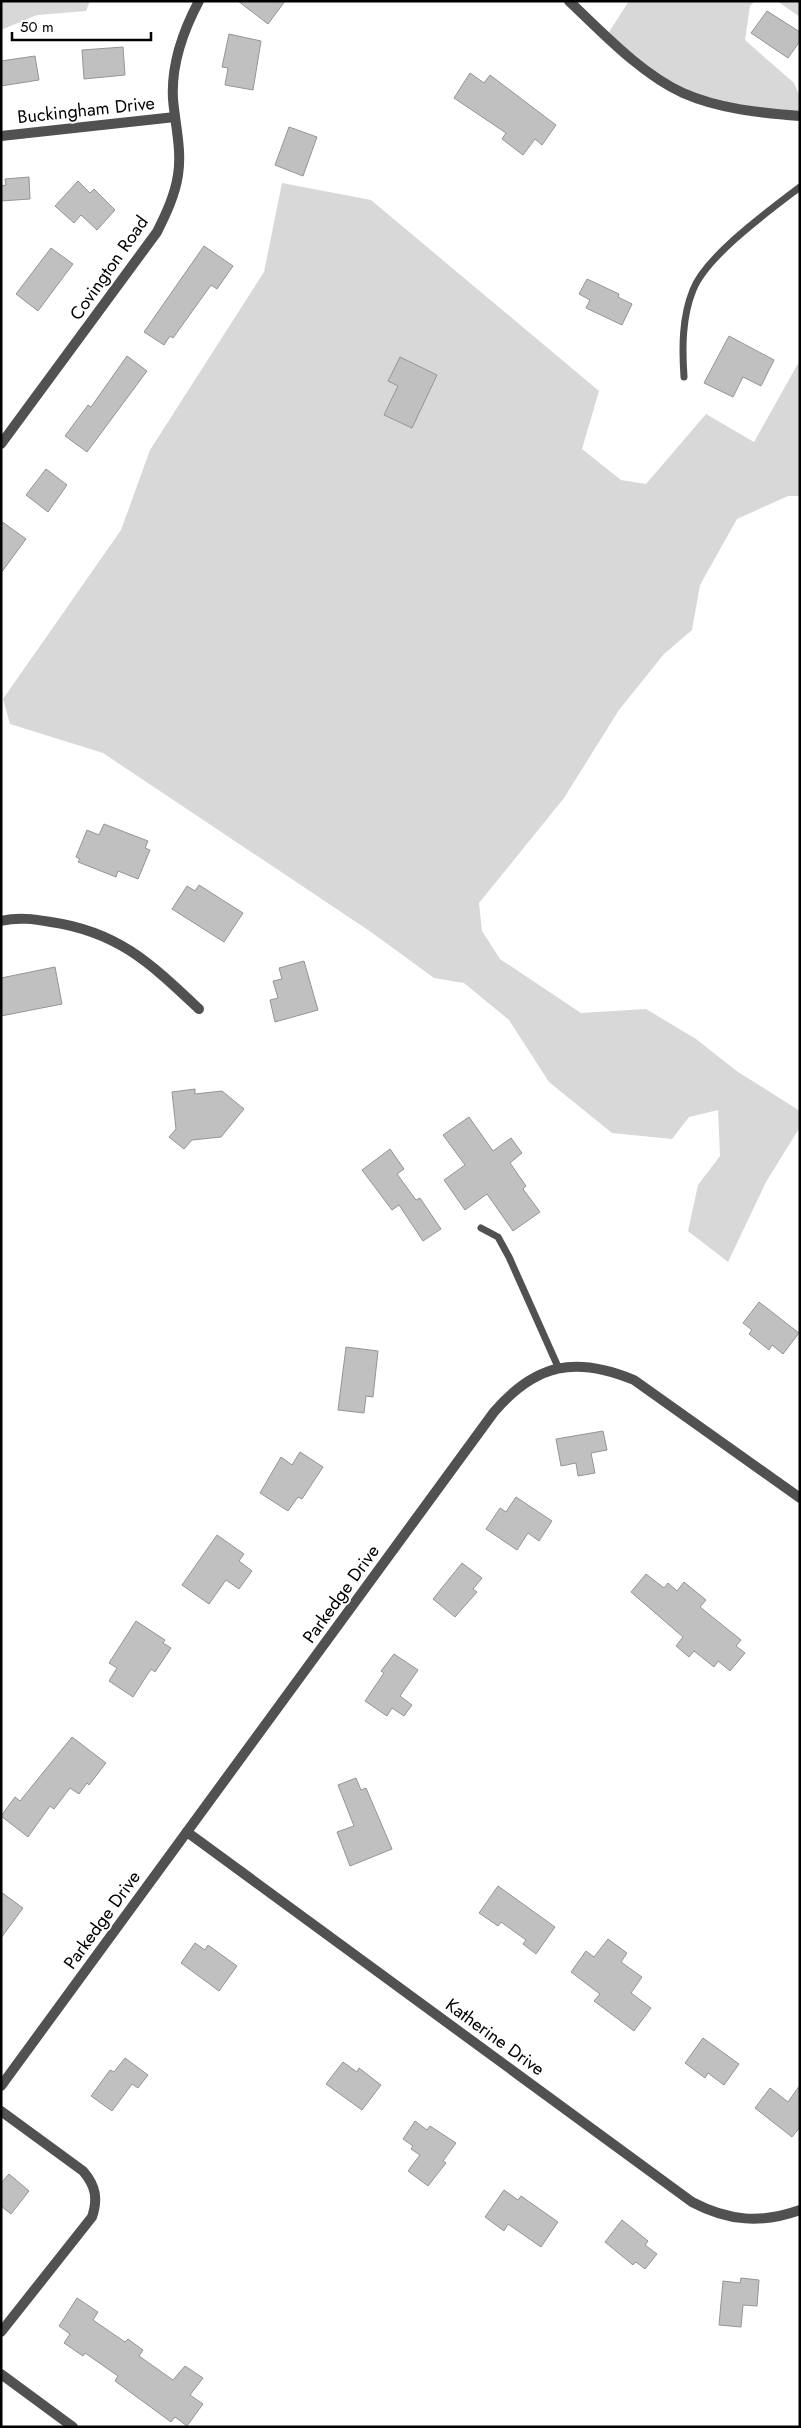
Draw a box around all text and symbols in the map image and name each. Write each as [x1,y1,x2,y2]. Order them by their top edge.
scale bar [12,10,151,42]
text: 50 m [20,16,54,38]
street label: Buckingham Drive [16,90,156,130]
street label: Covington Road [63,211,155,325]
street label: Parkedge Drive [296,1539,386,1649]
street label: Parkedge Drive [57,1865,147,1975]
street label: Katherine Drive [440,1992,550,2082]

